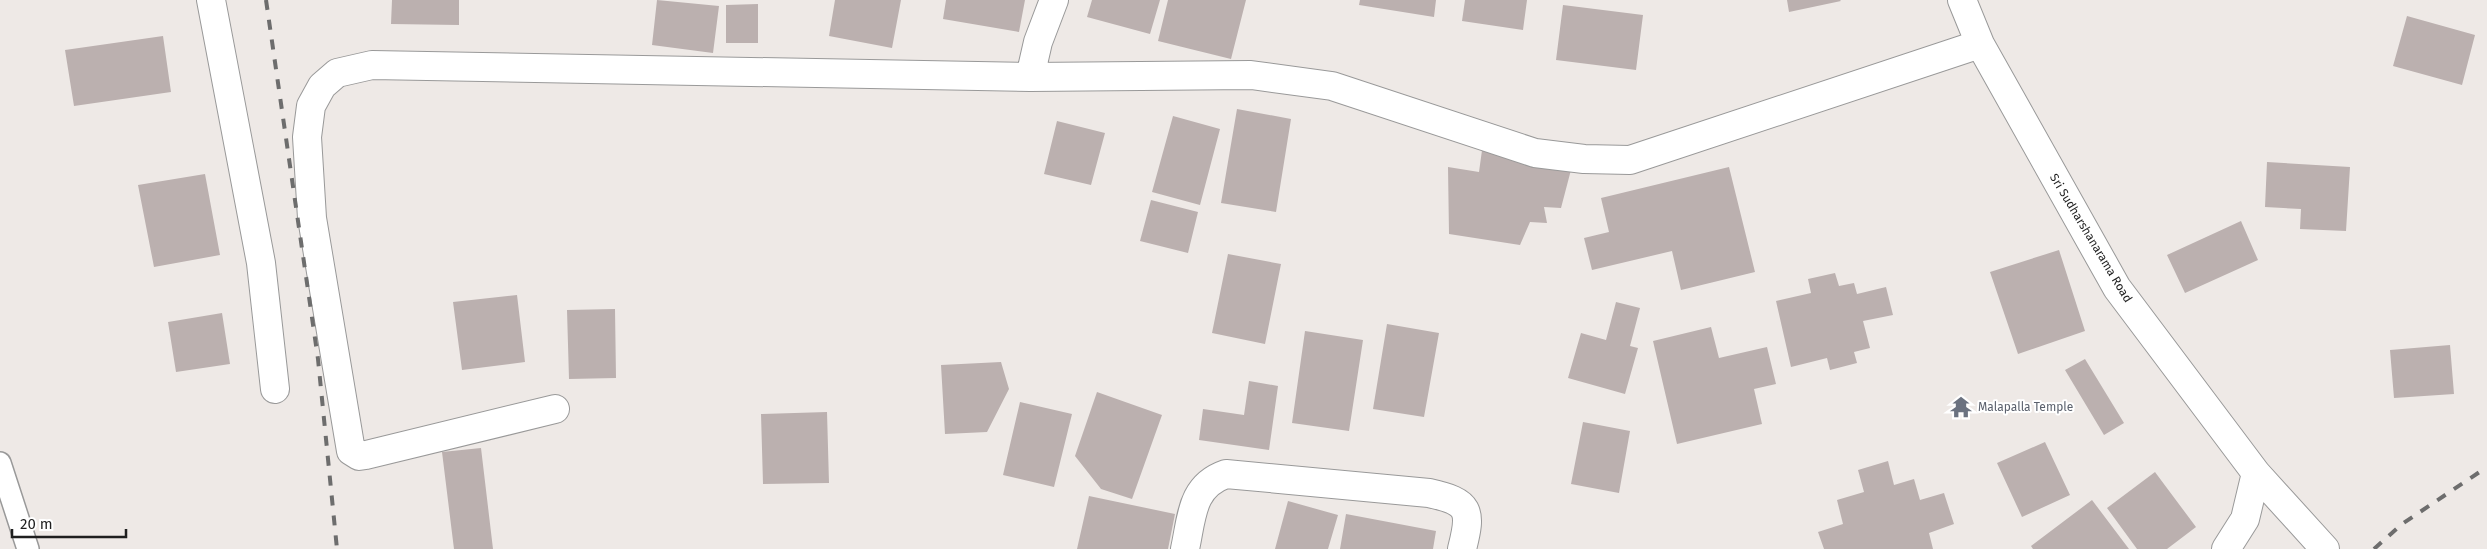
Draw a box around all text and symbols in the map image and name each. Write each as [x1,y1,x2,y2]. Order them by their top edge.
street label: Sri Sudharshanarama Road [2047,171,2135,305]
temple icon: Malapalla Temple [1948,394,1974,420]
place label: Malapalla Temple [1978,400,2073,414]
scale bar [12,506,126,538]
text: 20 m [20,515,53,533]

